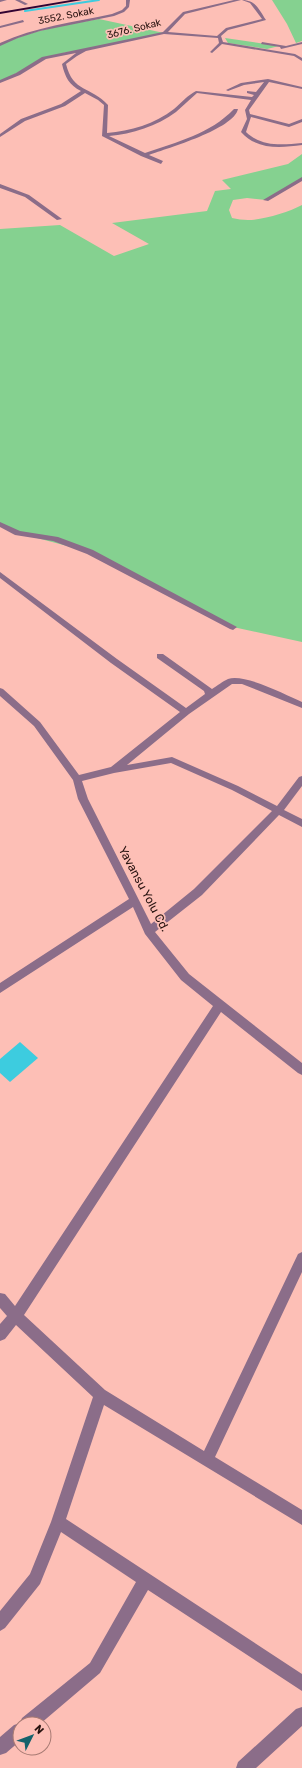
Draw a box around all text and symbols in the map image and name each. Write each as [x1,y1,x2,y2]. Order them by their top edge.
street label: 3552. Sokak [37,5,96,27]
street label: 3676. Sokak [106,16,163,42]
street label: Yavansu Yolu Cd. [116,844,172,934]
north arrow [12,1716,52,1756]
text: N [32,1722,47,1737]

